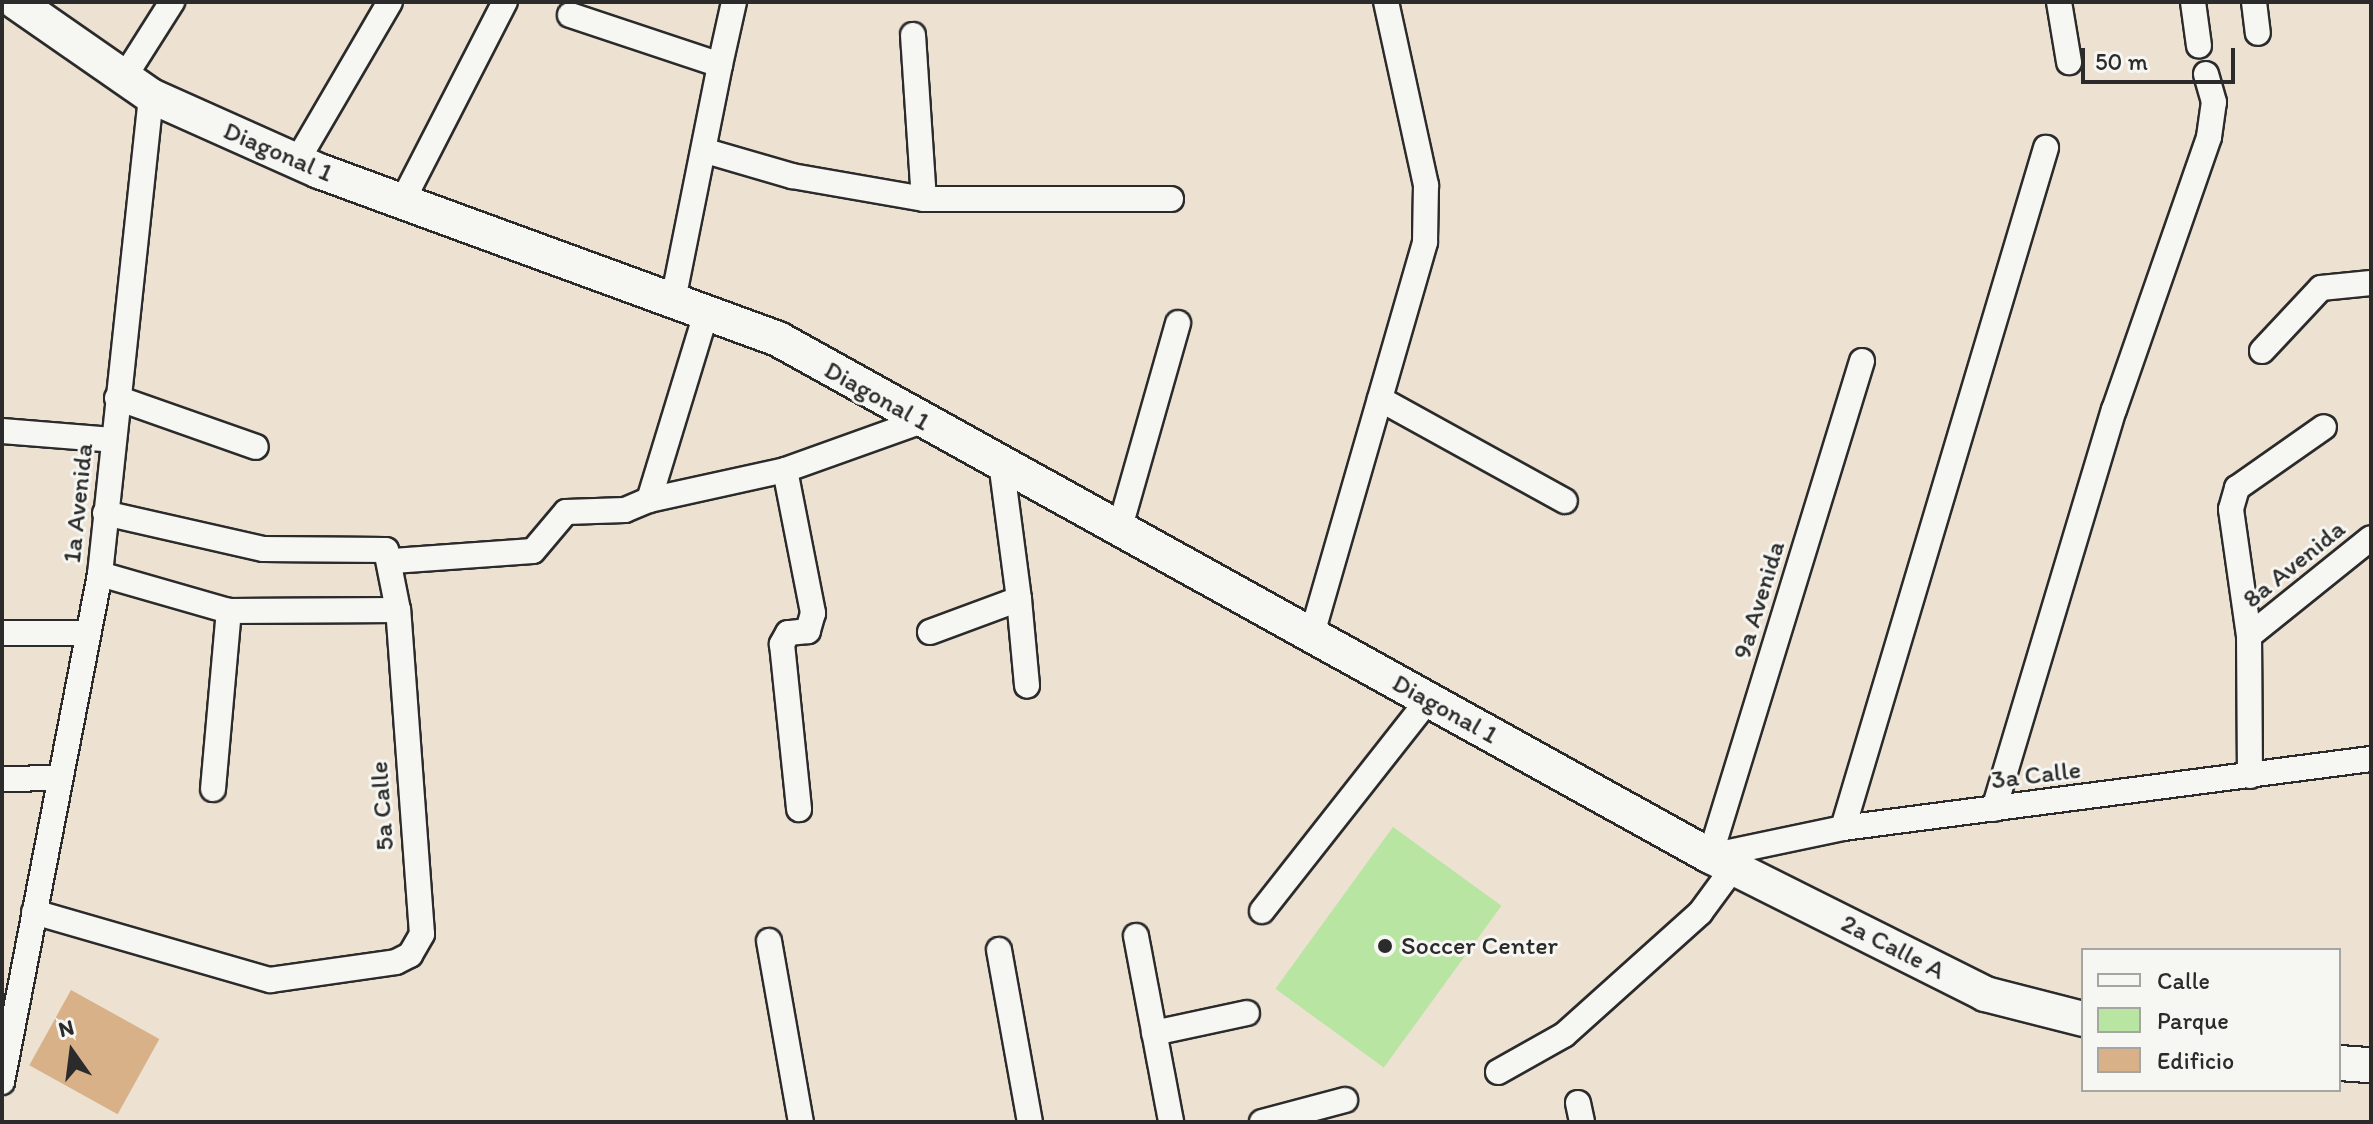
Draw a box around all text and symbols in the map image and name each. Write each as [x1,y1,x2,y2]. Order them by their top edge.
scale bar [2085,32,2239,82]
text: 50 m [2095,47,2148,76]
street label: Diagonal 1 [219,115,337,189]
street label: Diagonal 1 [819,354,935,438]
street label: 1a Avenida [56,442,100,564]
street label: 8a Avenida [2237,513,2351,615]
street label: 9a Avenida [1726,537,1792,663]
street label: Diagonal 1 [1387,667,1503,751]
street label: 3a Calle [1989,754,2083,796]
street label: 5a Calle [363,760,401,852]
street label: 2a Calle A [1836,907,1950,987]
place label: Soccer Center [1401,930,1558,962]
marker: Soccer Center [1376,937,1394,955]
legend [2081,948,2341,1092]
text: Calle [2157,966,2210,995]
text: Parque [2157,1006,2229,1035]
north arrow [32,1012,112,1092]
text: N [56,1013,77,1043]
text: Edificio [2157,1046,2234,1075]

